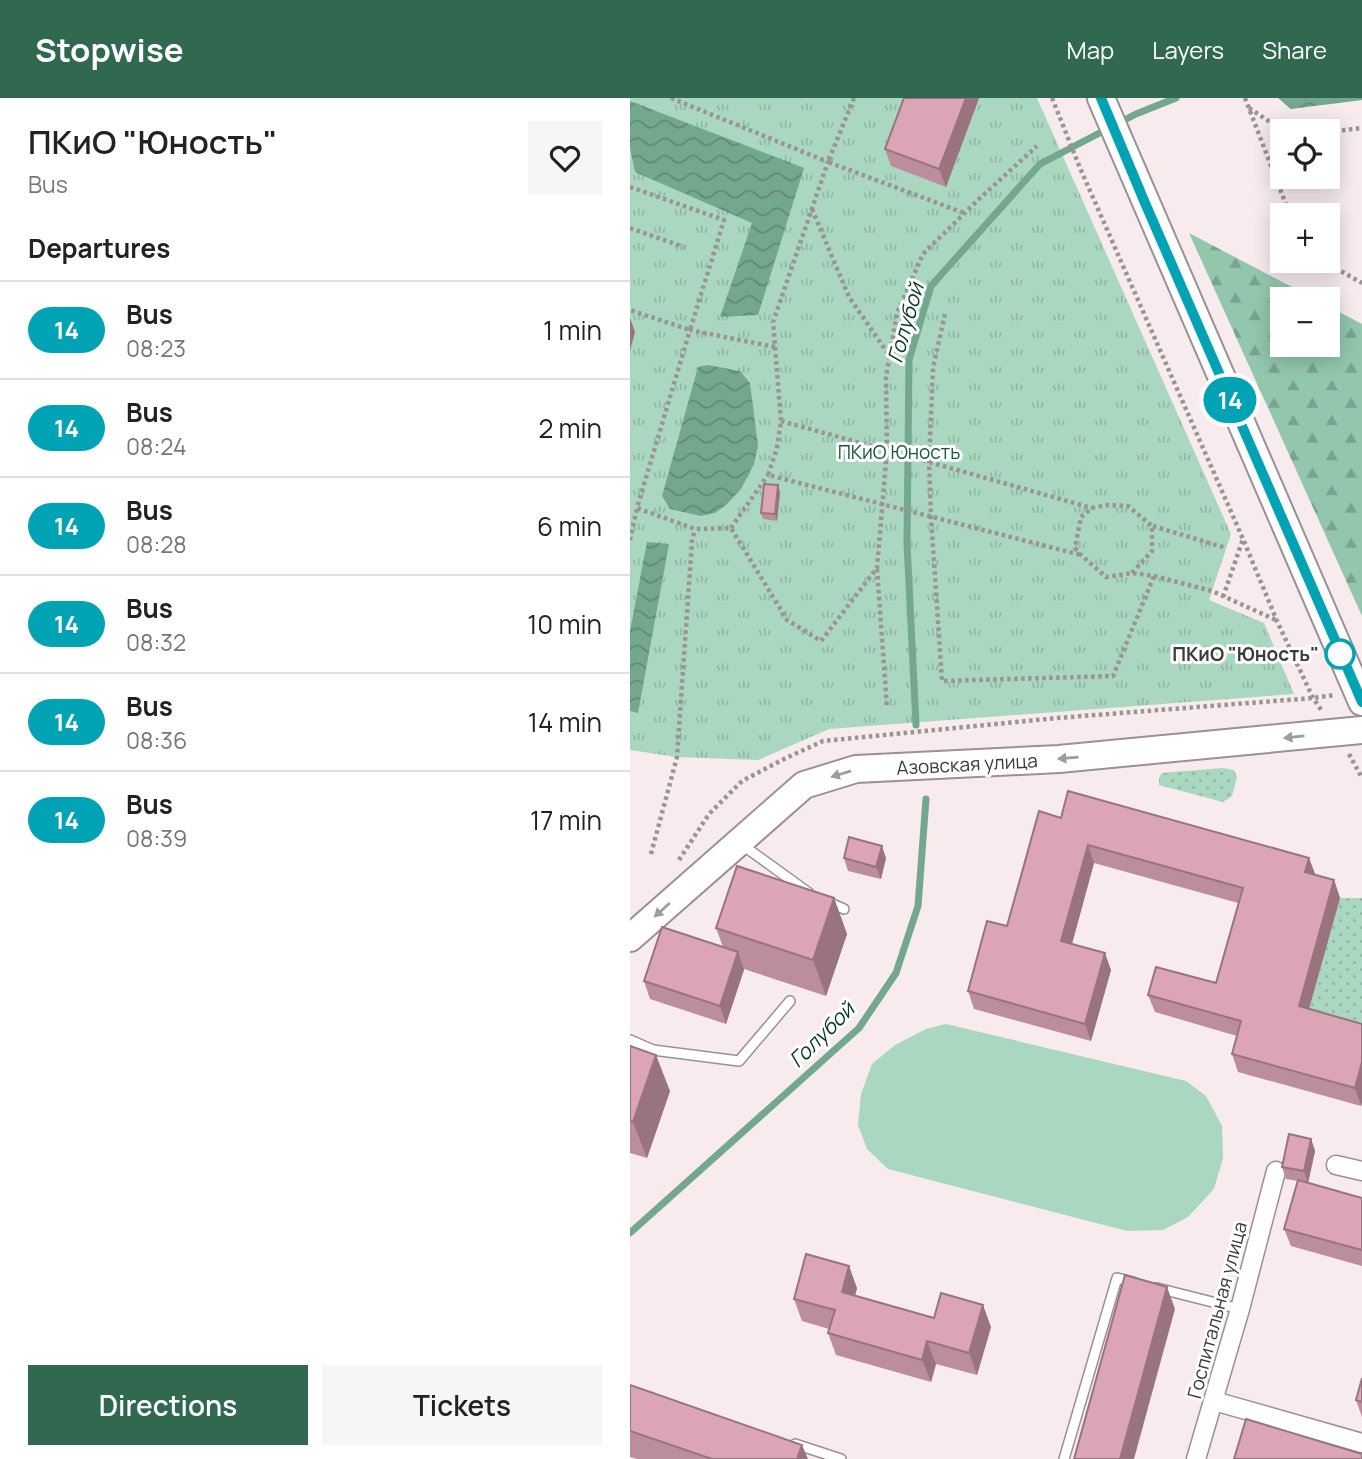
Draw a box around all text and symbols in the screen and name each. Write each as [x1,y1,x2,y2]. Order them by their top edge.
text: Stopwise [35,27,184,72]
text: Map [1067,33,1114,66]
text: Layers [1152,33,1224,66]
text: Share [1262,33,1327,66]
text: ПКиО "Юность" [28,119,278,164]
map controls [1270,119,1340,357]
button: locate [1270,119,1340,189]
button: heart [528,121,602,195]
text: Bus [28,168,68,200]
button: + [1270,203,1340,273]
text: Departures [28,230,170,266]
water label: Голубой [880,278,930,366]
button: − [1270,287,1340,357]
text: Bus [126,296,173,332]
text: 1 min [543,312,602,348]
text: 14 [54,313,79,346]
text: 08:23 [126,332,186,364]
line badge: 14 [1198,377,1262,423]
text: 14 [1217,383,1243,416]
text: Bus [126,394,173,430]
text: 2 min [538,410,602,446]
text: 14 [54,411,79,444]
text: 08:24 [126,430,186,462]
park label: ПКиО Юность [838,439,960,465]
text: Bus [126,492,173,528]
text: 6 min [537,508,602,544]
text: 14 [54,509,79,542]
text: 08:28 [126,528,187,560]
text: Bus [126,590,173,626]
text: 10 min [527,606,602,642]
text: 14 [54,607,79,640]
text: 08:32 [126,626,186,658]
marker: ПКиО "Юность" [1325,639,1355,669]
place label: ПКиО "Юность" [1172,641,1319,667]
text: Bus [126,688,173,724]
text: 14 min [528,704,602,740]
text: 14 [54,705,79,738]
text: 08:36 [126,724,187,756]
one-way arrow [1283,732,1305,743]
street label: Азовская улица [896,747,1038,781]
one-way arrow [1056,753,1078,764]
one-way arrow [830,769,851,780]
text: Bus [126,786,173,822]
text: 17 min [530,802,602,838]
text: 14 [54,803,79,836]
text: 08:39 [126,822,187,854]
one-way arrow [654,901,671,917]
water label: Голубой [783,994,862,1073]
street label: Госпитальная улица [1181,1219,1253,1401]
button: Directions [28,1365,308,1445]
button: Tickets [322,1365,602,1445]

